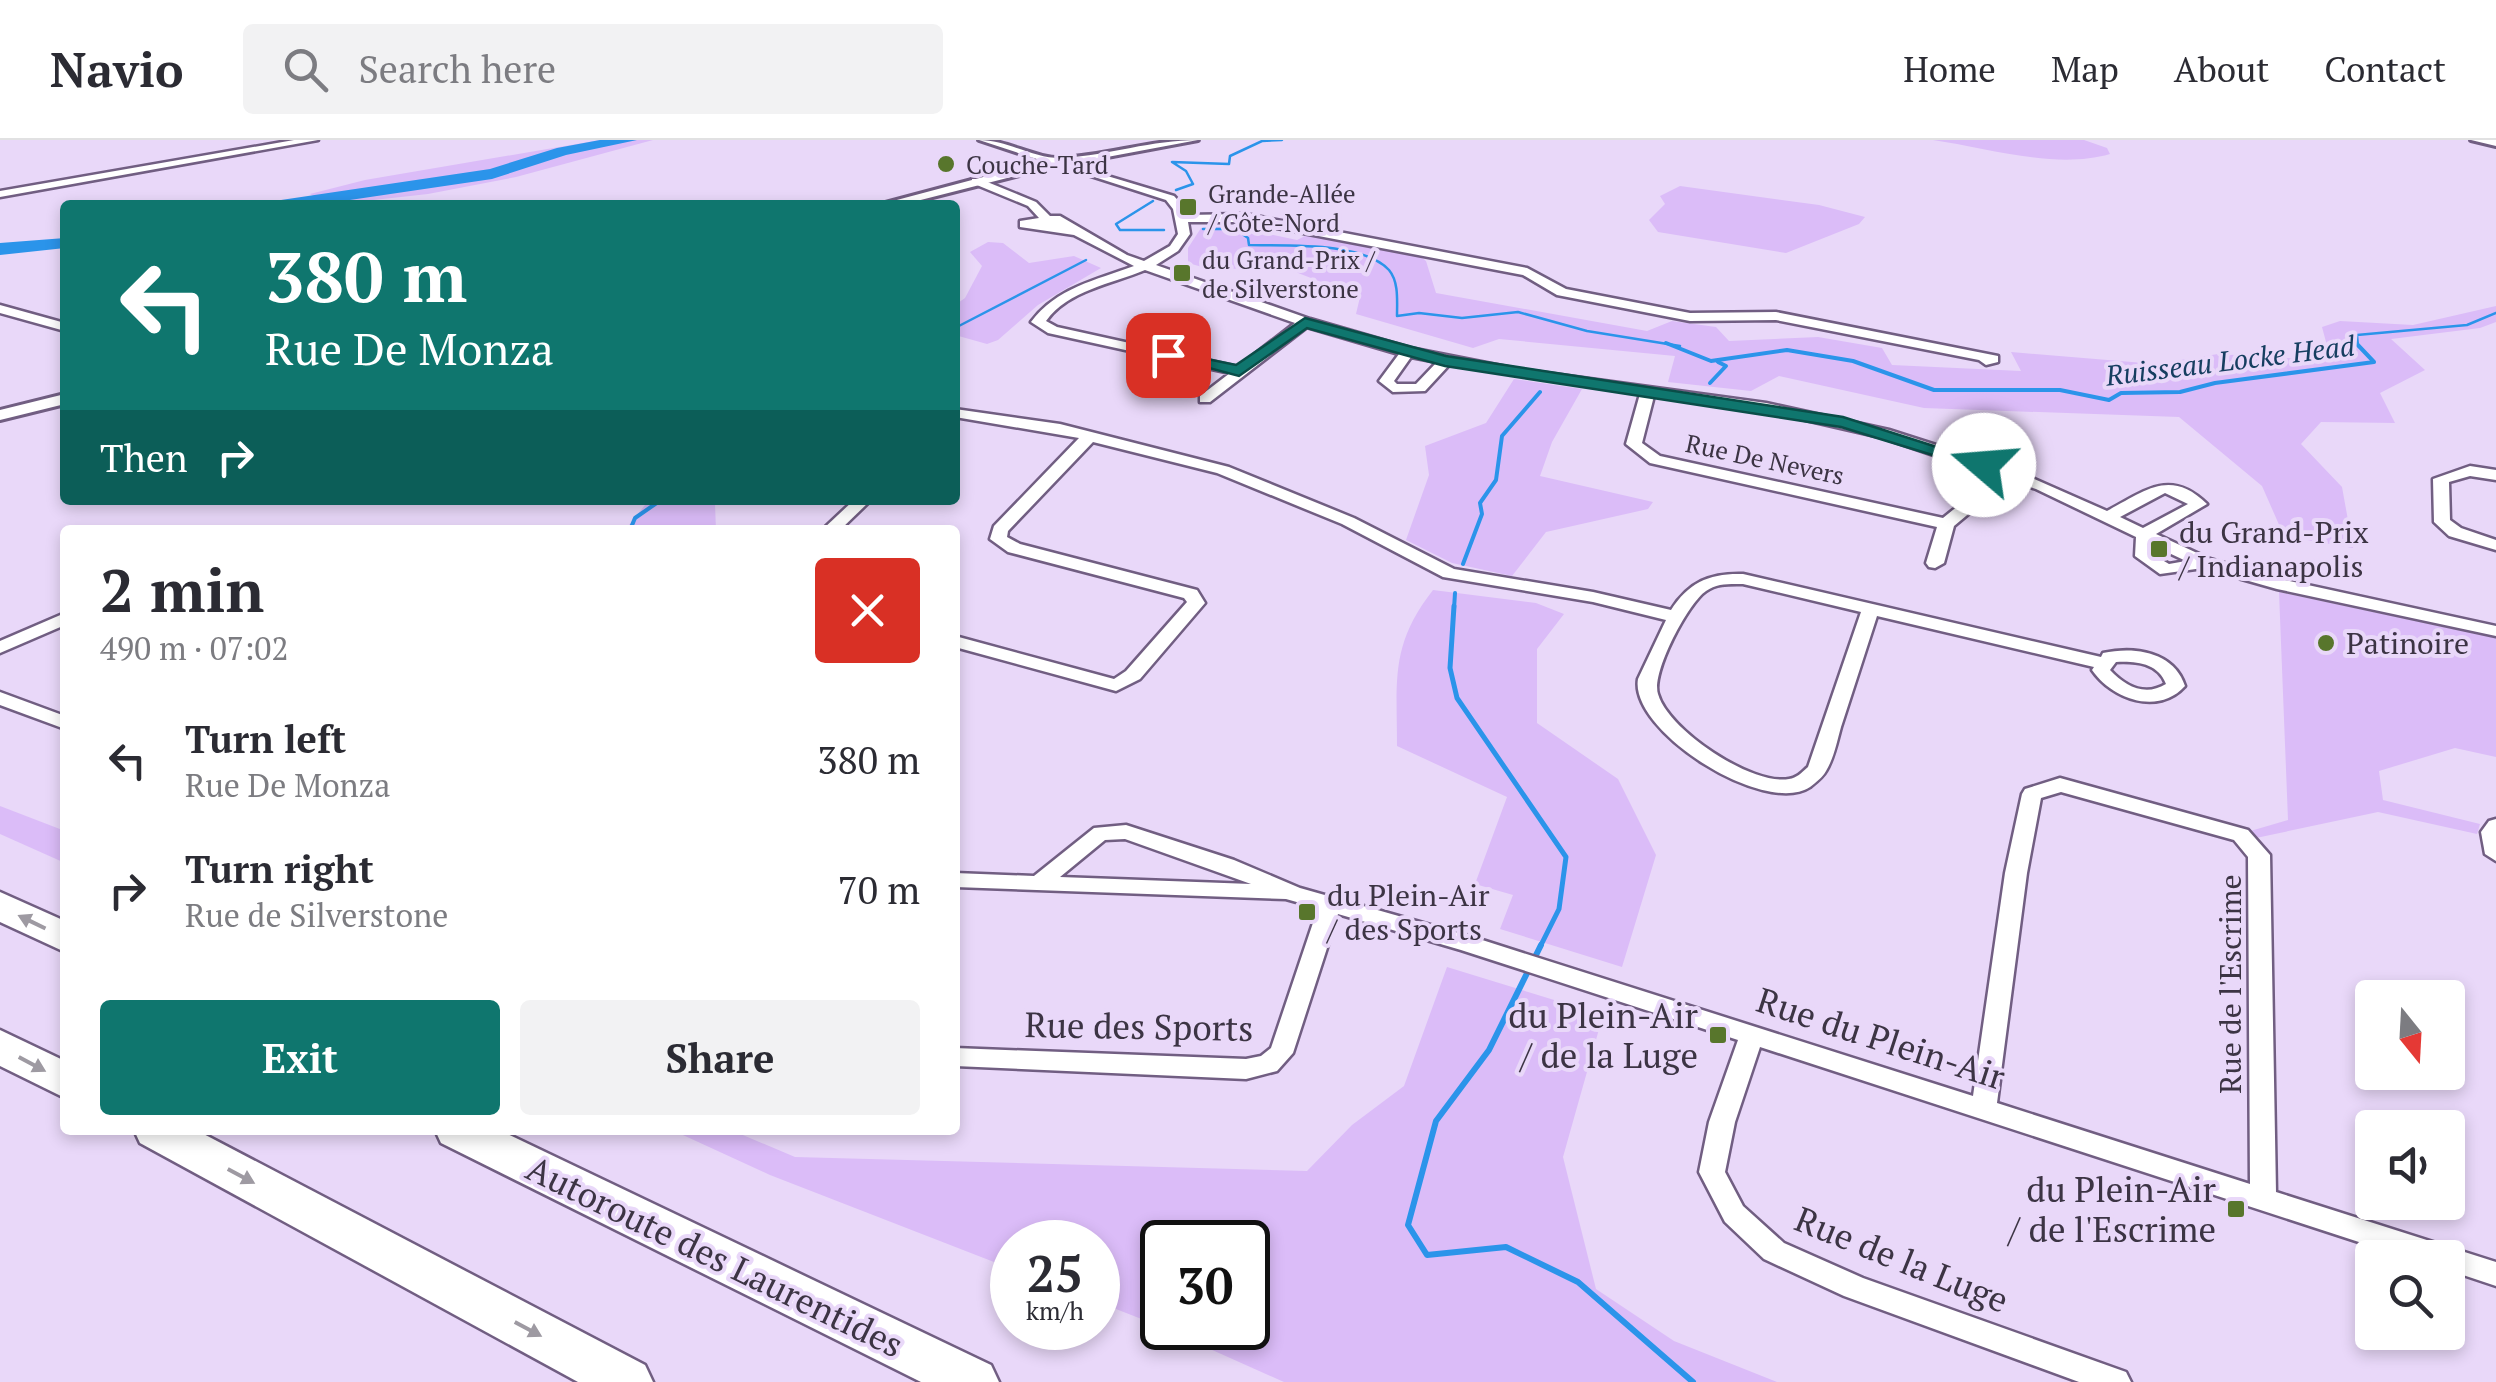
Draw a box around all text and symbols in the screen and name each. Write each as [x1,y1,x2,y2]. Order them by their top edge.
search box [243,24,943,114]
text: Navio [50,37,183,101]
icon: search [278,42,333,97]
text: Search here [358,44,556,94]
text: Home [1903,46,1996,92]
text: Map [2051,46,2119,92]
text: About [2174,46,2269,92]
text: Contact [2324,46,2446,92]
place label: Couche-Tard [966,148,1109,181]
marker: Couche-Tard [935,153,957,175]
place label: Grande-Allée / Côte-Nord [1207,177,1356,239]
marker: Grande-Allée / Côte-Nord [1177,196,1199,218]
text: 380 m [265,229,467,322]
icon: left [100,240,230,370]
place label: du Grand-Prix / de Silverstone [1202,243,1376,305]
marker: du Grand-Prix / de Silverstone [1171,262,1193,284]
pin [1126,313,1211,398]
text: Rue De Monza [265,318,554,378]
water label: Ruisseau Locke Head [2103,326,2357,394]
icon: arrive [1141,328,1196,383]
position arrow [1932,413,2036,517]
street label: Rue De Nevers [1683,426,1847,492]
icon: right [208,430,263,485]
text: Then [100,433,188,483]
place label: du Grand-Prix / Indianapolis [2177,512,2369,586]
marker: du Grand-Prix / Indianapolis [2148,538,2170,560]
text: 2 min [100,550,264,629]
button: close [815,558,920,663]
place label: Patinoire [2346,623,2469,663]
text: 490 m · 07:02 [100,627,288,669]
marker: Patinoire [2315,632,2337,654]
text: Turn left [185,714,346,764]
icon: left [100,733,155,788]
text: 380 m [817,735,920,785]
text: Rue De Monza [185,764,390,806]
text: Turn right [185,844,374,894]
icon: right [100,863,155,918]
text: 70 m [837,865,920,915]
street label: Rue de l'Escrime [2210,874,2250,1094]
place label: du Plein-Air / des Sports [1325,875,1490,949]
text: Rue de Silverstone [185,894,448,936]
marker: du Plein-Air / des Sports [1296,901,1318,923]
one-way arrow [18,914,47,931]
street label: Rue du Plein-Air [1751,976,2011,1100]
north arrow [2355,980,2465,1090]
map controls [2355,980,2465,1350]
place label: du Plein-Air / de la Luge [1508,992,1699,1078]
button: Exit [100,1000,500,1115]
button: Share [520,1000,920,1115]
street label: Rue des Sports [1024,1001,1254,1051]
marker: du Plein-Air / de la Luge [1707,1024,1729,1046]
one-way arrow [18,1055,47,1072]
button: sound [2355,1110,2465,1220]
street label: Autoroute des Laurentides [519,1145,911,1367]
place label: du Plein-Air / de l'Escrime [2006,1166,2217,1252]
one-way arrow [227,1167,256,1184]
street label: Rue de la Luge [1789,1195,2015,1323]
marker: du Plein-Air / de l'Escrime [2225,1198,2247,1220]
speed limit sign: 30 [1140,1220,1270,1350]
text: 25 [1027,1240,1083,1306]
button: search [2355,1240,2465,1350]
text: km/h [1026,1294,1084,1327]
one-way arrow [514,1320,543,1337]

